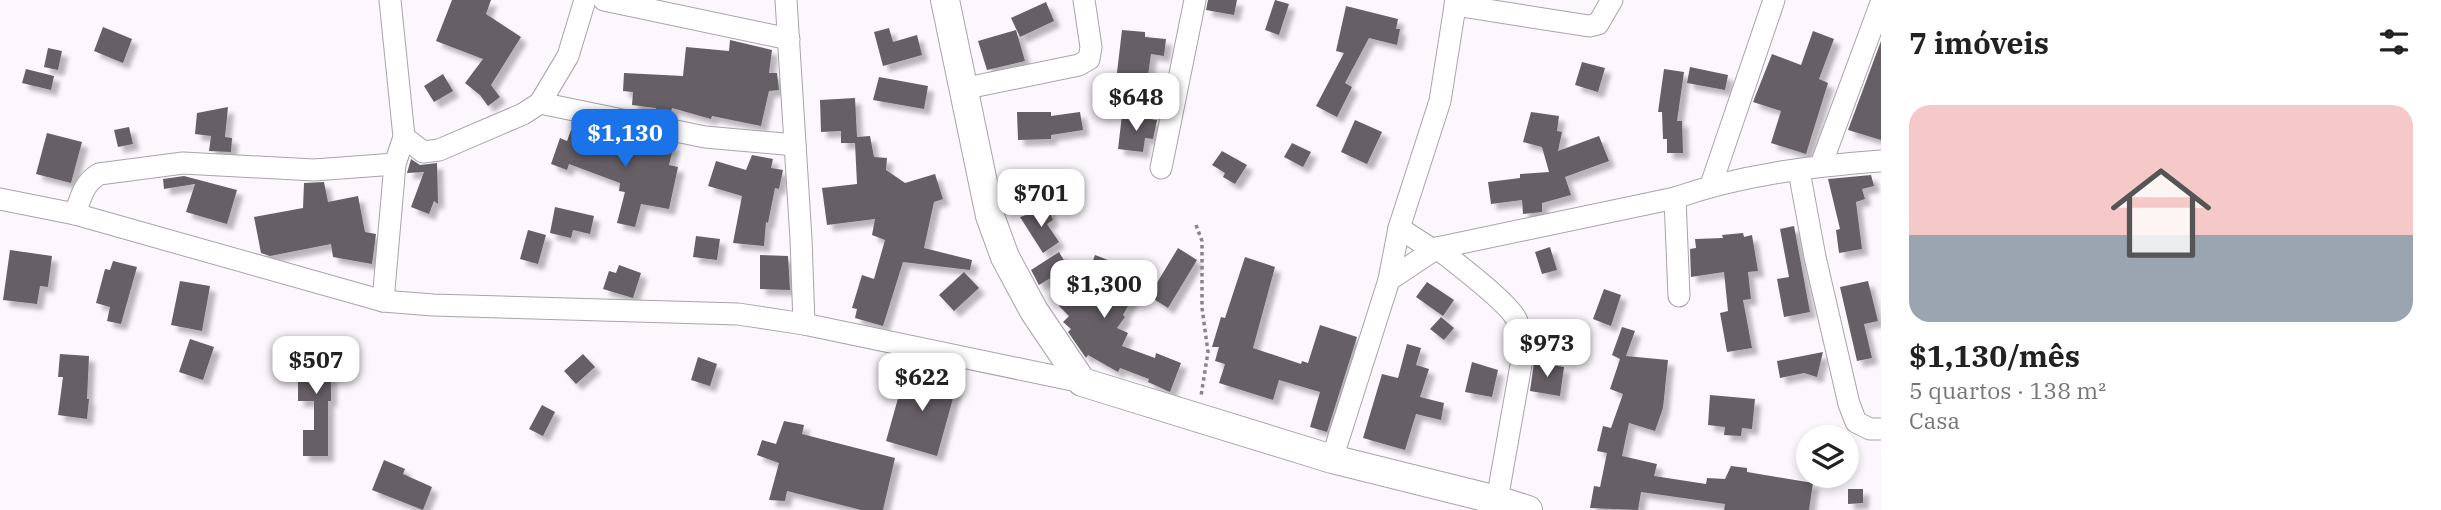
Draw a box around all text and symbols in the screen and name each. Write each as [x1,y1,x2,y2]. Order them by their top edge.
text: 7 imóveis [1909,23,2049,62]
icon: filters [2375,23,2413,61]
pin: $648 [1095,74,1177,133]
text: $648 [1108,81,1164,111]
pin: $1,130 [568,110,682,169]
text: $1,130 [587,117,663,147]
icon: home [2098,150,2224,276]
pin: $701 [1000,170,1082,229]
text: $701 [1013,177,1069,207]
pin: $1,300 [1047,260,1161,320]
text: $1,300 [1066,268,1142,298]
pin: $973 [1506,320,1588,379]
text: $973 [1519,327,1575,357]
pin: $507 [275,336,357,396]
text: $1,130/mês [1909,336,2080,375]
text: $507 [288,344,344,374]
pin: $622 [881,354,963,413]
text: $622 [894,361,950,391]
text: 5 quartos · 138 m² [1909,375,2106,405]
text: Casa [1909,405,1960,435]
map controls [1796,425,1859,488]
button: layers [1796,425,1859,488]

